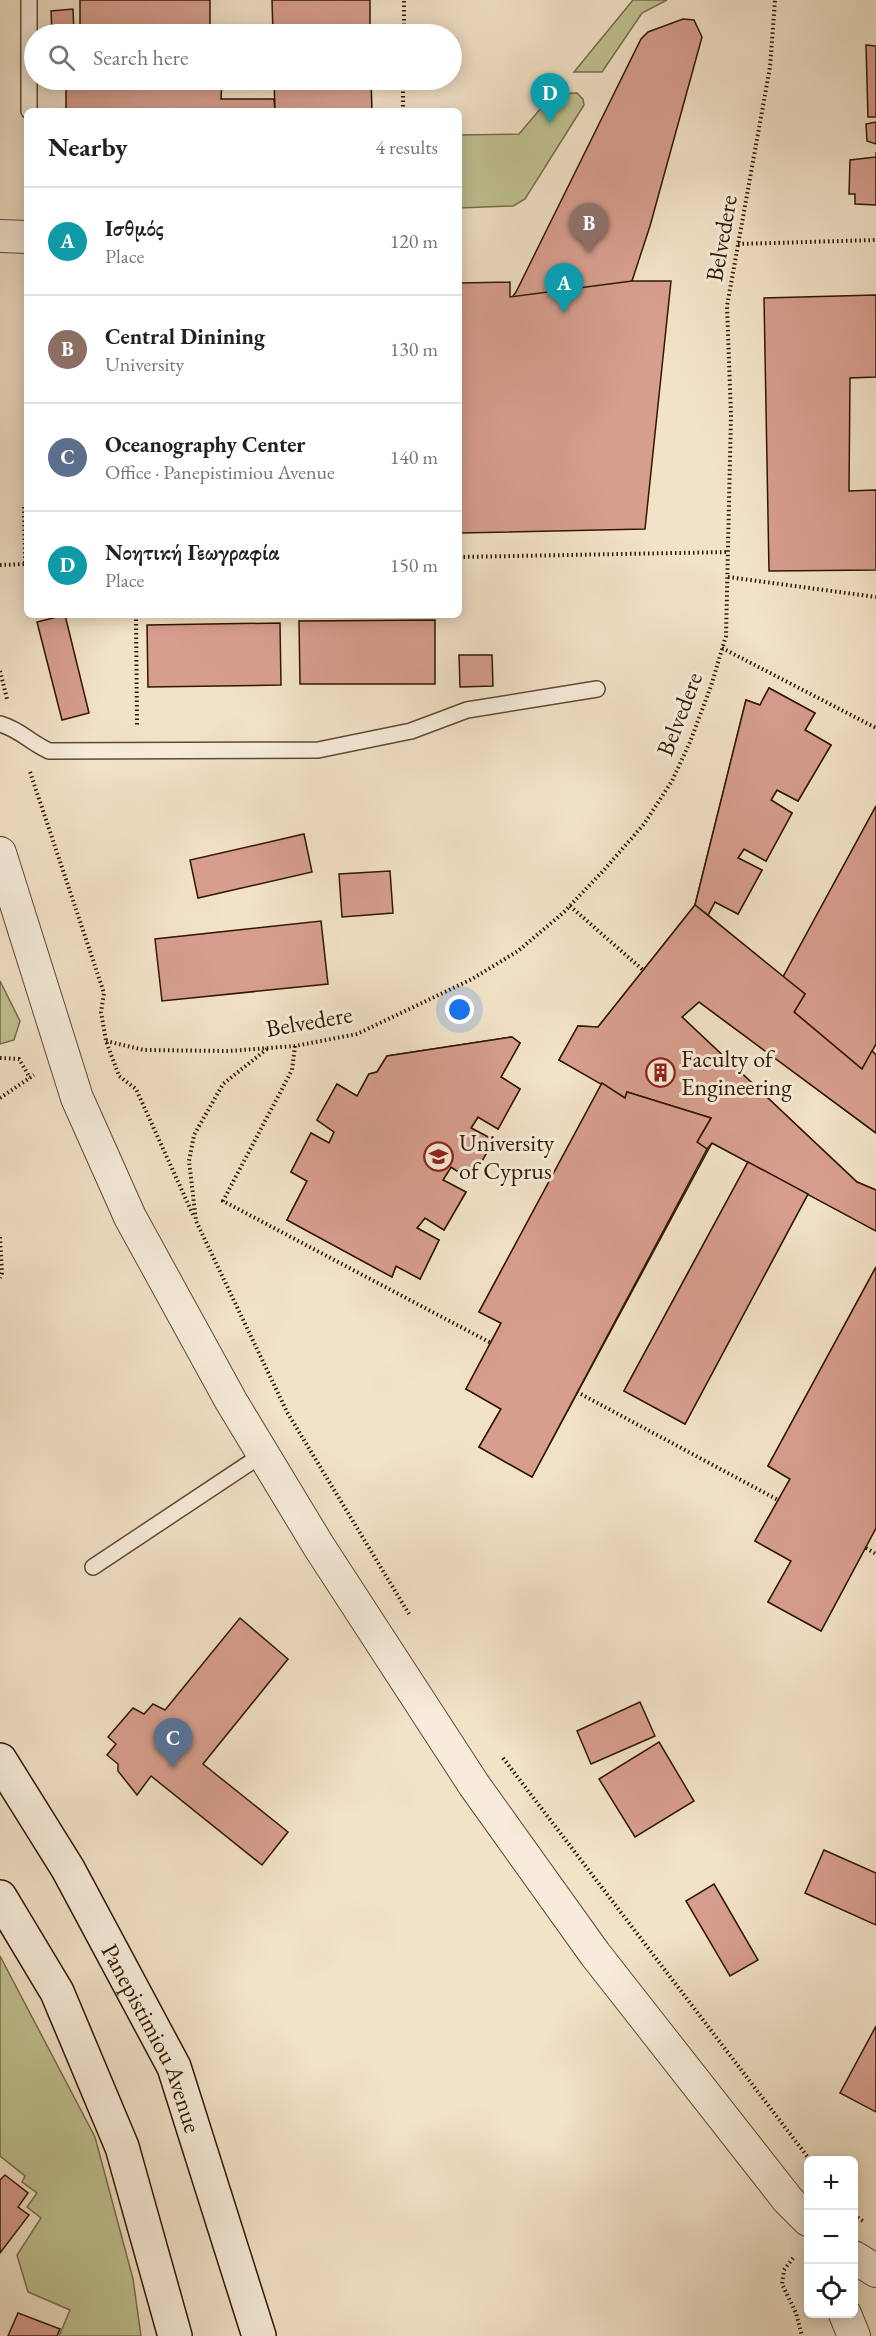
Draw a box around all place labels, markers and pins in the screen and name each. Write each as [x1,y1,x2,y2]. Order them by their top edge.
pin: D [530,74,570,123]
pin: B [570,204,608,253]
pin: A [544,264,584,313]
place label: Faculty of Engineering [681,1043,792,1102]
building icon: Faculty of Engineering [644,1056,676,1088]
place label: University of Cyprus [459,1127,555,1186]
school or university icon: University of Cyprus [422,1140,454,1172]
pin: C [154,1718,192,1768]

